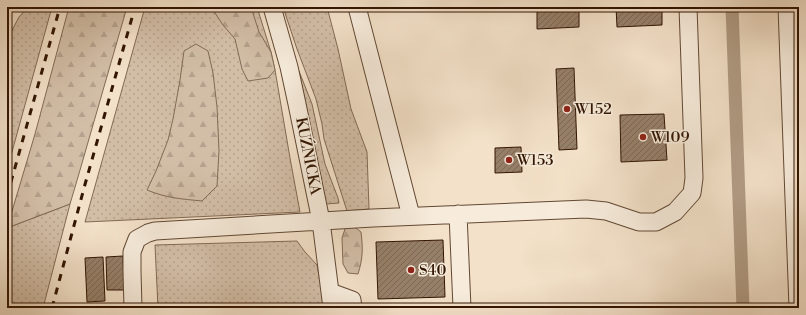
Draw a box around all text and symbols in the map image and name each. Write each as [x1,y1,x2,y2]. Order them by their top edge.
place label: W152 [574,100,612,119]
marker: W152 [562,104,572,114]
street label: KUŹNICKA [291,115,326,197]
place label: W109 [650,128,690,147]
marker: W109 [638,132,648,142]
place label: W153 [516,151,554,170]
marker: W153 [504,155,514,165]
place label: S40 [419,261,447,280]
marker: S40 [406,265,416,275]

